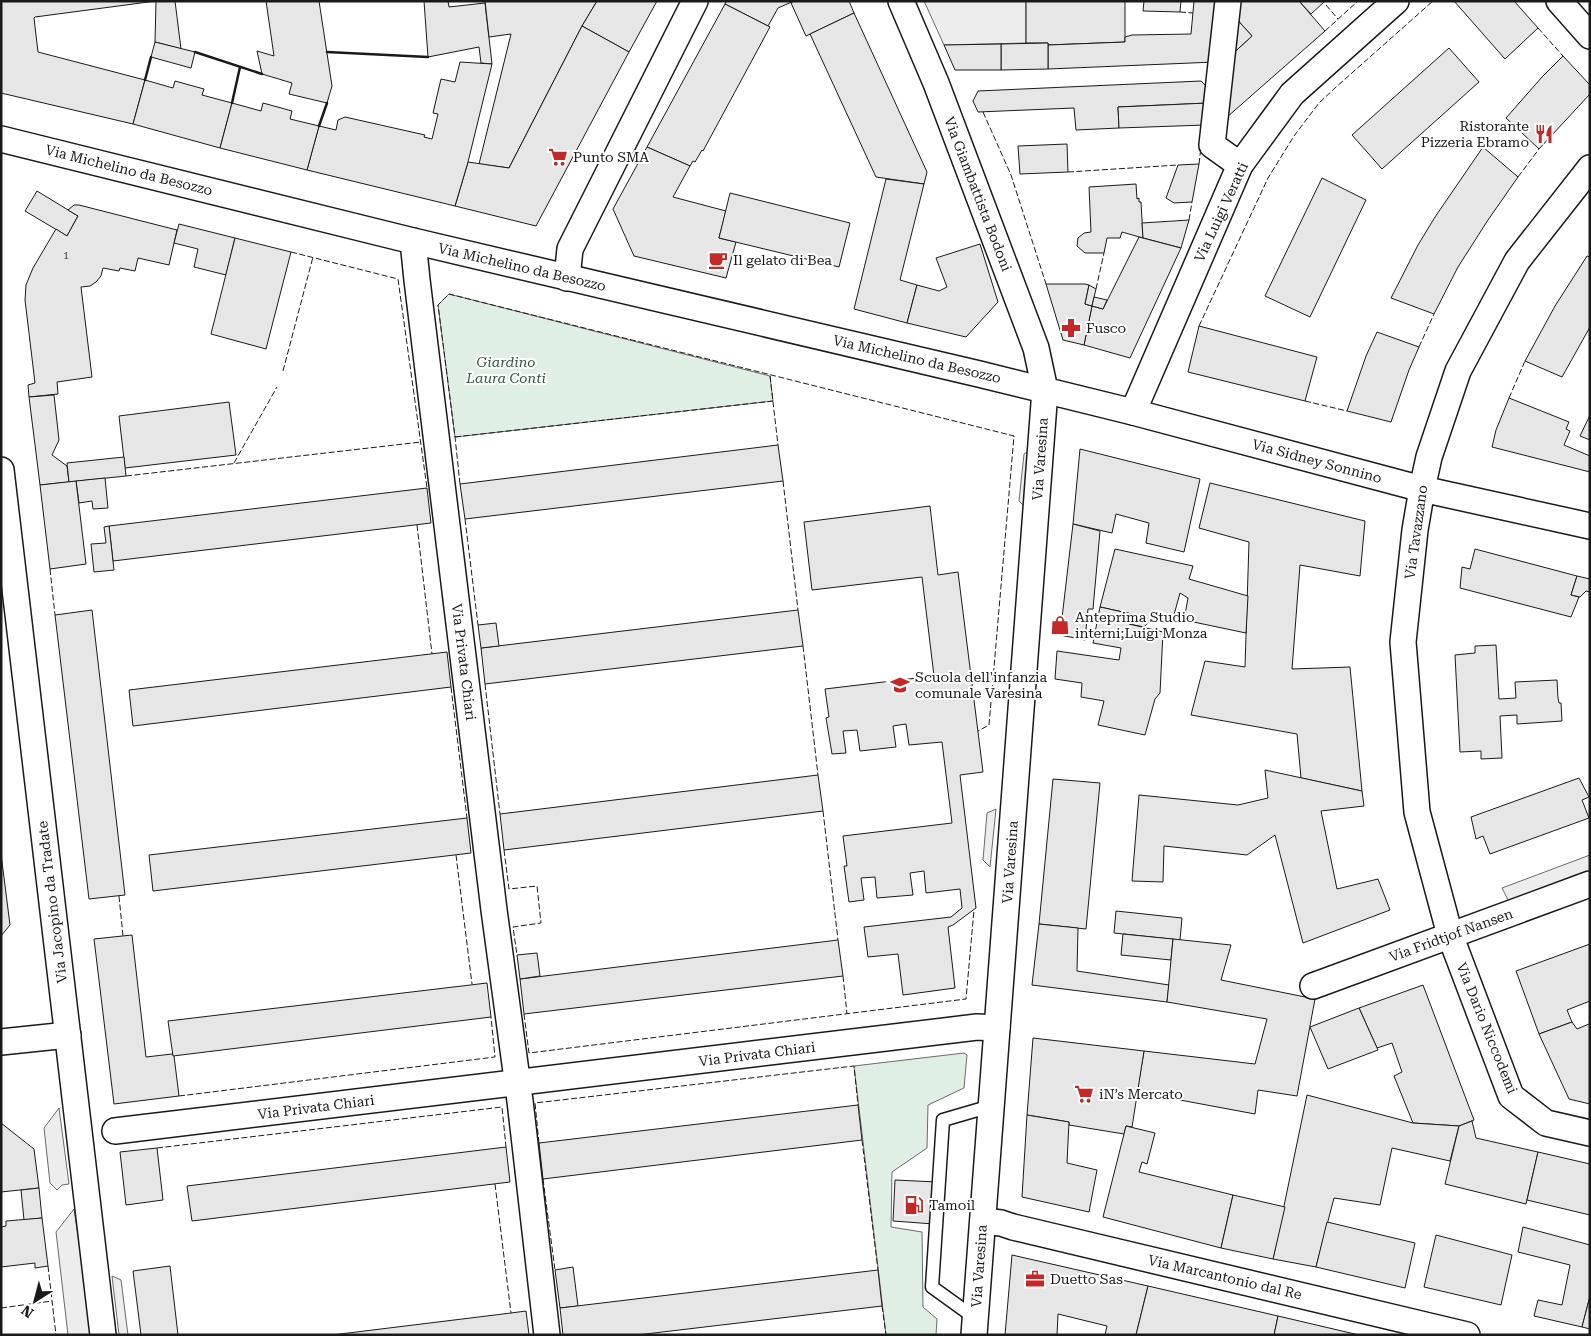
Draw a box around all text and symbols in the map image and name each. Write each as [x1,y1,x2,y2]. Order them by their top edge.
street label: Via Giambattista Bodoni [941,114,1015,274]
place label: Ristorante Pizzeria Ebramo [1421,118,1529,150]
restaurant icon: Ristorante Pizzeria Ebramo [1533,123,1555,145]
street label: Via Michelino da Besozzo [44,141,214,199]
supermarket icon: Punto SMA [547,146,569,168]
place label: Punto SMA [573,149,649,165]
street label: Via Luigi Veratti [1191,159,1251,264]
street label: Via Michelino da Besozzo [437,240,607,294]
house number: 1 [63,249,69,262]
cafe icon: Il gelato di Bea [707,249,729,271]
place label: Il gelato di Bea [733,252,832,268]
pharmacy icon: Fusco [1060,317,1082,339]
place label: Fusco [1086,320,1126,336]
street label: Via Michelino da Besozzo [832,332,1002,386]
park label: Giardino Laura Conti [465,354,546,386]
street label: Via Varesina [1029,417,1051,501]
street label: Via Sidney Sonnino [1250,436,1384,486]
street label: Via Tavazzano [1401,484,1431,580]
street label: Via Privata Chiari [449,603,479,722]
place label: Anteprima Studio interni;Luigi Monza [1075,609,1208,641]
shop icon: Anteprima Studio interni;Luigi Monza [1049,614,1071,636]
place label: Scuola dell'infanzia comunale Varesina [915,669,1048,701]
school or university icon: Scuola dell'infanzia comunale Varesina [889,674,911,696]
street label: Via Jacopino da Tradate [34,820,70,984]
street label: Via Varesina [999,820,1021,904]
street label: Via Fridtjof Nansen [1387,905,1515,965]
street label: Via Dario Niccodemi [1453,960,1521,1096]
street label: Via Privata Chiari [698,1039,817,1069]
supermarket icon: iN’s Mercato [1073,1083,1095,1105]
place label: iN’s Mercato [1099,1086,1183,1102]
street label: Via Privata Chiari [257,1092,376,1122]
fuel station icon: Tamoil [903,1194,925,1216]
place label: Tamoil [929,1197,976,1213]
street label: Via Varesina [968,1224,990,1308]
street label: Via Marcantonio dal Re [1147,1252,1304,1303]
office icon: Duetto Sas [1024,1268,1046,1290]
place label: Duetto Sas [1050,1271,1123,1287]
north arrow [10,1276,60,1326]
text: N [18,1302,36,1321]

